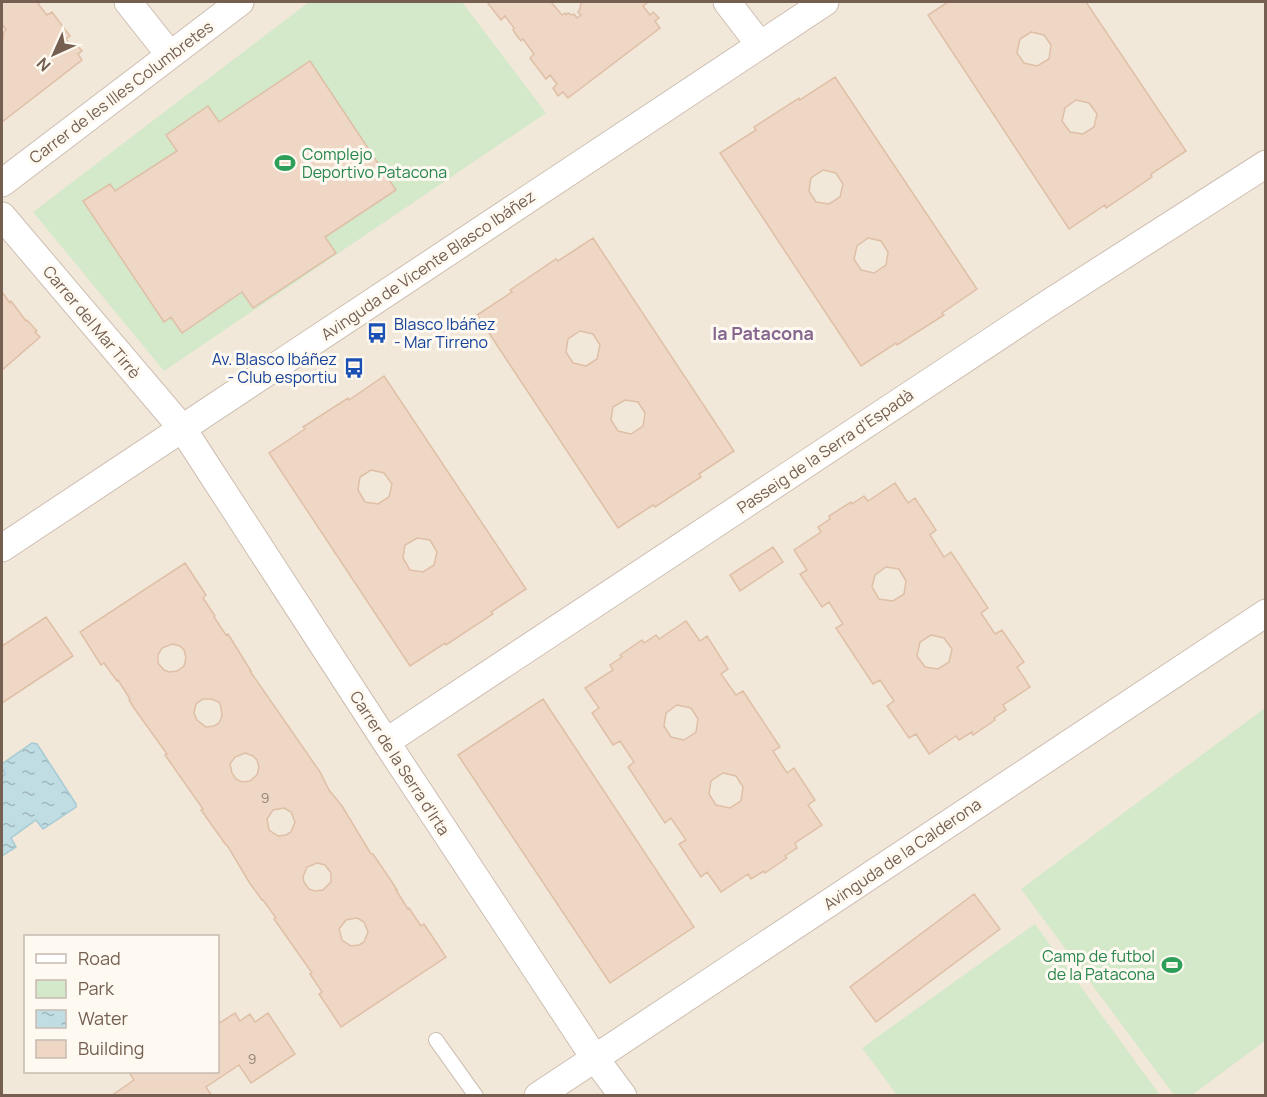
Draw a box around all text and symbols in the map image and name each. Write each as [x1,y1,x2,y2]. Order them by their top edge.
street label: Carrer de les Illes Columbretes [25,16,217,168]
north arrow [24,24,84,84]
text: N [32,53,55,76]
place label: Complejo Deportivo Patacona [302,143,447,183]
sports icon: Complejo Deportivo Patacona [273,151,297,175]
street label: Avinguda de Vicente Blasco Ibáñez [317,185,539,345]
street label: Carrer del Mar Tirrè [38,261,146,383]
place label: Blasco Ibáñez - Mar Tirreno [394,313,496,353]
bus stop icon: Blasco Ibáñez - Mar Tirreno [365,321,389,345]
district label: la Patacona [712,321,814,345]
place label: Av. Blasco Ibáñez - Club esportiu [212,348,337,388]
bus stop icon: Av. Blasco Ibáñez - Club esportiu [342,356,366,380]
street label: Passeig de la Serra d'Espadà [733,384,917,518]
street label: Carrer de la Serra d'Irta [345,687,455,839]
house number: 9 [261,788,269,807]
street label: Avinguda de la Calderona [819,793,985,915]
legend [24,935,219,1073]
place label: Camp de futbol de la Patacona [1042,945,1155,985]
text: Road [78,946,121,970]
sports icon: Camp de futbol de la Patacona [1160,953,1184,977]
text: Park [78,976,115,1000]
text: Water [78,1006,128,1030]
text: Building [78,1036,144,1060]
house number: 9 [248,1049,256,1068]

